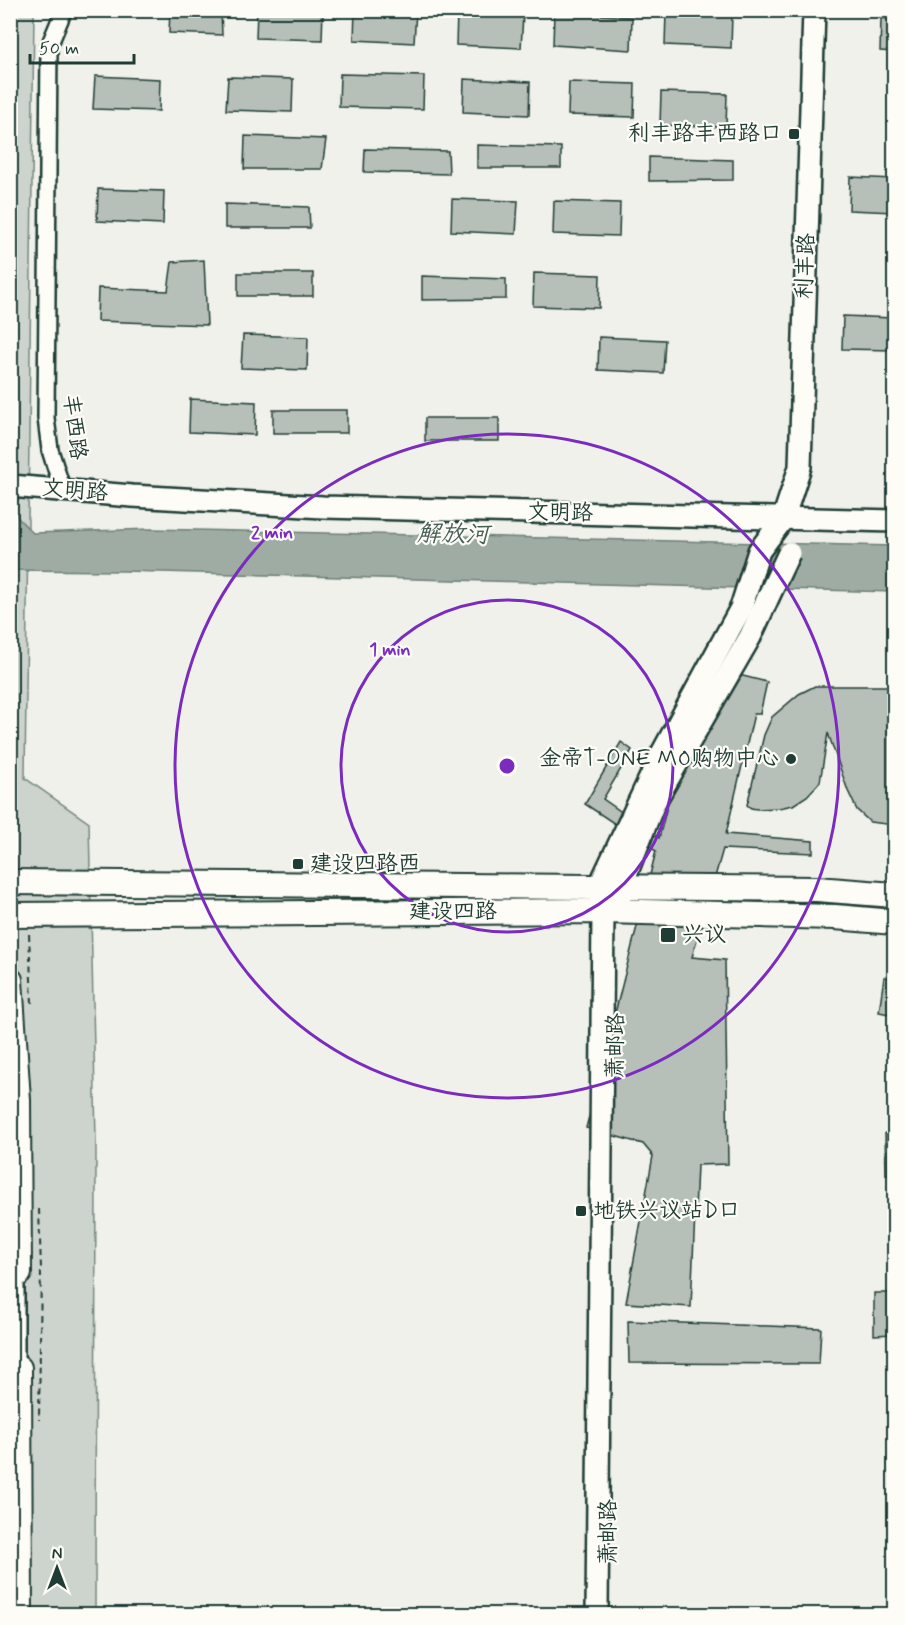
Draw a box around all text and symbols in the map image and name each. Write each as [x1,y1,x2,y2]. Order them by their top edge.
scale bar [30,27,134,65]
text: 50 m [39,37,79,61]
place label: 利丰路丰西路口 [628,120,782,148]
marker: 利丰路丰西路口 [787,127,801,141]
street label: 利丰路 [791,233,821,299]
street label: 丰西路 [56,393,92,461]
street label: 文明路 [41,474,109,508]
street label: 文明路 [527,498,593,528]
water label: 解放河 [417,519,493,551]
text: 2 min [251,521,293,545]
text: 1 min [369,638,411,662]
place label: 金帝T-ONE MO购物中心 [539,745,779,773]
marker: 金帝T-ONE MO购物中心 [784,752,798,766]
centre of rings [497,756,517,776]
place label: 建设四路西 [310,850,420,878]
marker: 建设四路西 [291,857,305,871]
street label: 建设四路 [409,898,497,926]
place label: 兴议 [682,921,726,949]
marker: 兴议 [659,926,677,944]
street label: 萧邮路 [601,1013,631,1079]
place label: 地铁兴议站D口 [593,1197,740,1225]
marker: 地铁兴议站D口 [574,1204,588,1218]
street label: 萧邮路 [595,1499,623,1565]
north arrow [27,1538,87,1598]
text: N [52,1544,62,1565]

